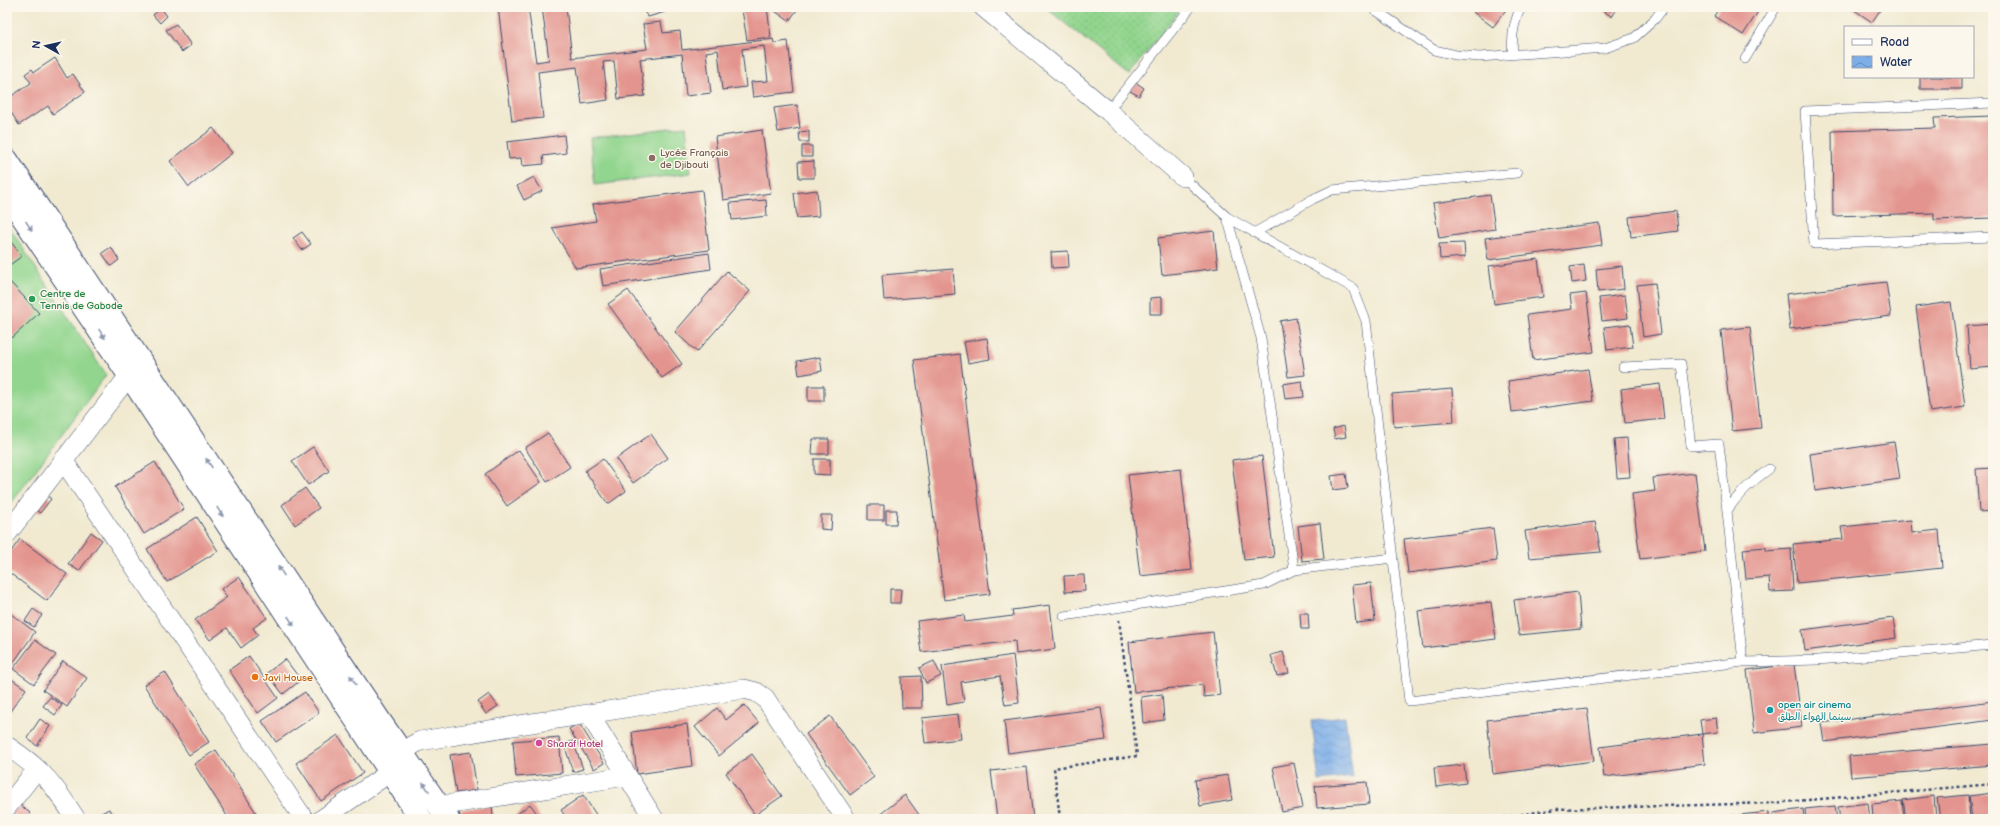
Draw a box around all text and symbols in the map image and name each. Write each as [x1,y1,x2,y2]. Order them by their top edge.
north arrow [26,26,66,66]
legend [1844,26,1974,78]
text: Road [1880,35,1909,50]
text: N [30,40,44,50]
text: Water [1880,55,1912,70]
place label: Lycée Français de Djibouti [660,147,729,171]
marker: Lycée Français de Djibouti [647,153,657,163]
one-way arrow [25,221,33,231]
place label: Centre de Tennis de Gabode [40,288,123,312]
marker: Centre de Tennis de Gabode [27,294,37,304]
one-way arrow [98,329,106,339]
one-way arrow [205,457,212,469]
one-way arrow [216,507,224,517]
one-way arrow [277,565,284,577]
one-way arrow [287,616,295,626]
marker: Javi House [250,672,260,682]
place label: Javi House [263,672,313,684]
one-way arrow [349,674,356,685]
place label: open air cinema سينما الهواء الطلق [1778,699,1852,723]
marker: open air cinema سينما الهواء الطلق [1765,705,1775,715]
marker: Sharaf Hotel [534,738,544,748]
place label: Sharaf Hotel [547,738,603,750]
one-way arrow [422,782,430,792]

